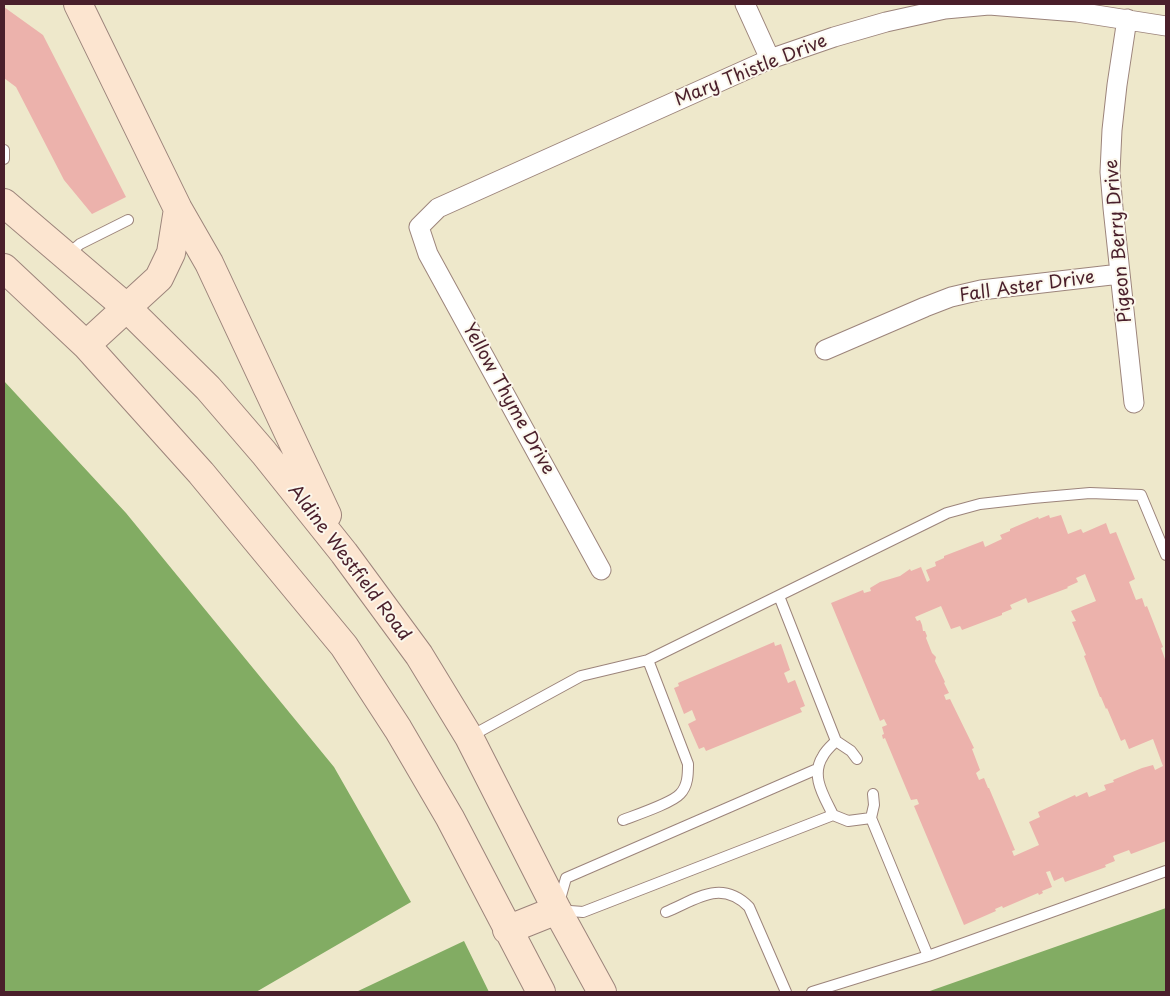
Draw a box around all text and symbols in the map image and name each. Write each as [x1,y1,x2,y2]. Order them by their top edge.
street label: Mary Thistle Drive [672,31,830,111]
street label: Pigeon Berry Drive [1101,158,1137,324]
street label: Fall Aster Drive [958,267,1096,307]
street label: Yellow Thyme Drive [457,320,559,478]
street label: Aldine Westfield Road [283,481,415,645]

